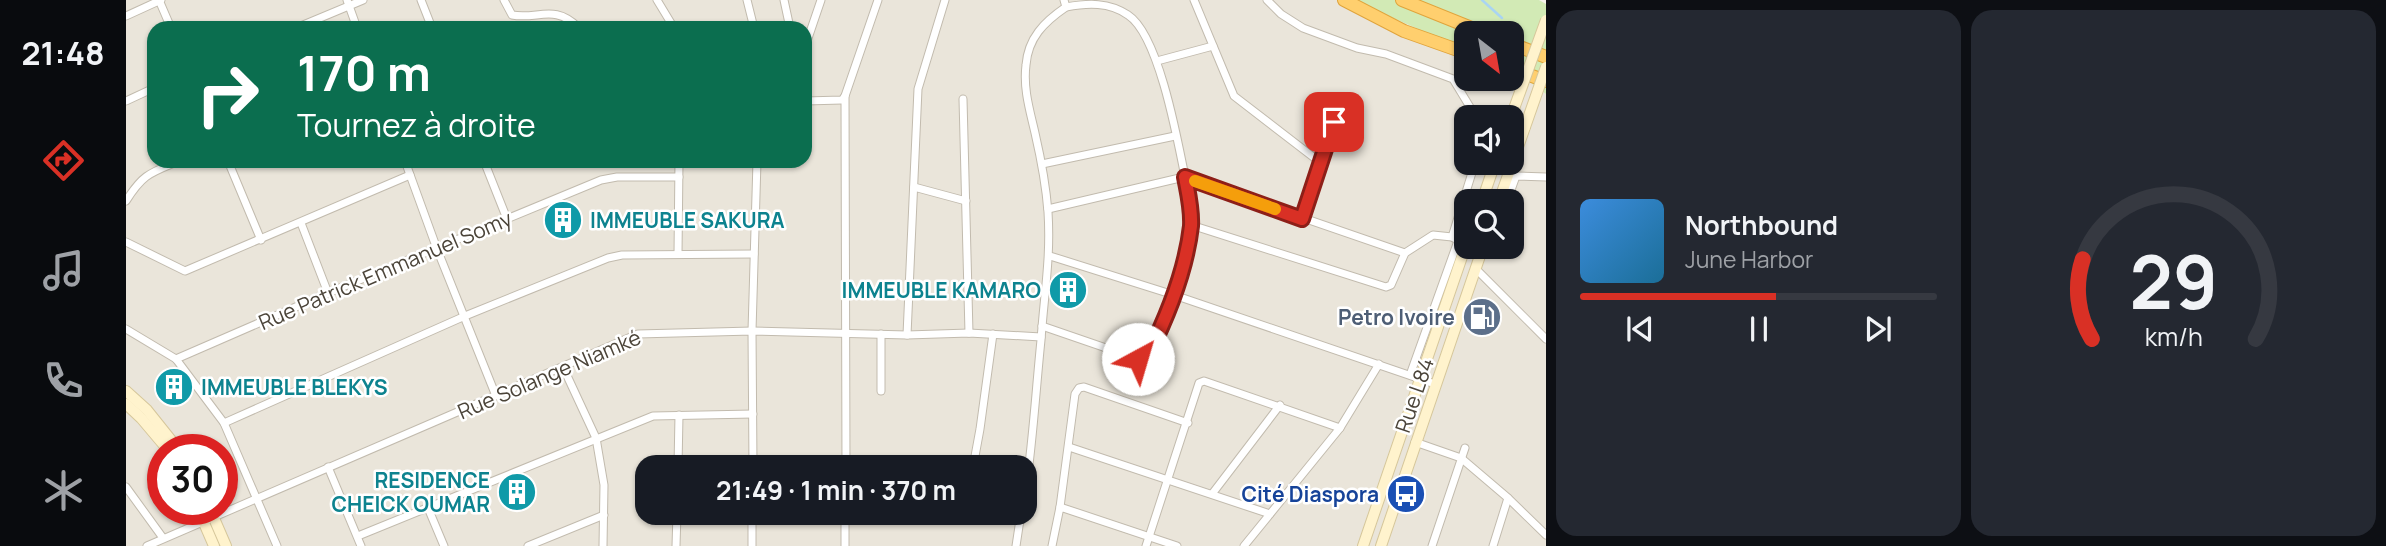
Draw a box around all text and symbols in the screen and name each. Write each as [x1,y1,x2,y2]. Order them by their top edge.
north arrow [1454,21,1524,91]
map controls [1454,21,1524,259]
text: 21:48 [21,31,105,75]
text: 170 m [297,39,431,106]
icon: right [182,49,273,140]
pin [1304,92,1364,152]
text: Tournez à droite [297,103,536,147]
icon: arrive [1315,103,1353,141]
button: sound [1454,105,1524,175]
icon: directions [39,136,88,185]
button: search [1454,189,1524,259]
building icon: IMMEUBLE SAKURA [542,199,584,241]
street label: Rue Patrick Emmanuel Somy [254,204,516,336]
place label: IMMEUBLE SAKURA [590,206,785,234]
text: Northbound [1685,207,1838,243]
text: 29 [2129,231,2218,331]
text: June Harbor [1685,243,1813,275]
icon: music [39,246,88,295]
building icon: IMMEUBLE KAMARO [1047,269,1089,311]
place label: IMMEUBLE KAMARO [842,276,1041,304]
fuel station icon: Petro Ivoire [1461,296,1503,338]
place label: Petro Ivoire [1338,303,1455,331]
icon: previous [1621,310,1659,348]
icon: pause [1740,310,1778,348]
icon: next [1859,310,1897,348]
text: km/h [2144,319,2203,354]
position arrow [1101,322,1175,396]
street label: Rue Solange Niamké [453,323,645,425]
street label: Rue L84 [1388,354,1440,436]
icon: phone [39,356,88,405]
building icon: IMMEUBLE BLEKYS [153,366,195,408]
place label: IMMEUBLE BLEKYS [201,373,388,401]
speed limit sign: 30 [147,434,238,525]
icon: climate [39,466,88,515]
place label: RESIDENCE CHEICK OUMAR [332,466,490,518]
building icon: RESIDENCE CHEICK OUMAR [496,471,538,513]
text: 21:49 · 1 min · 370 m [716,472,956,508]
bus stop icon: Cité Diaspora [1385,473,1427,515]
place label: Cité Diaspora [1241,480,1379,508]

